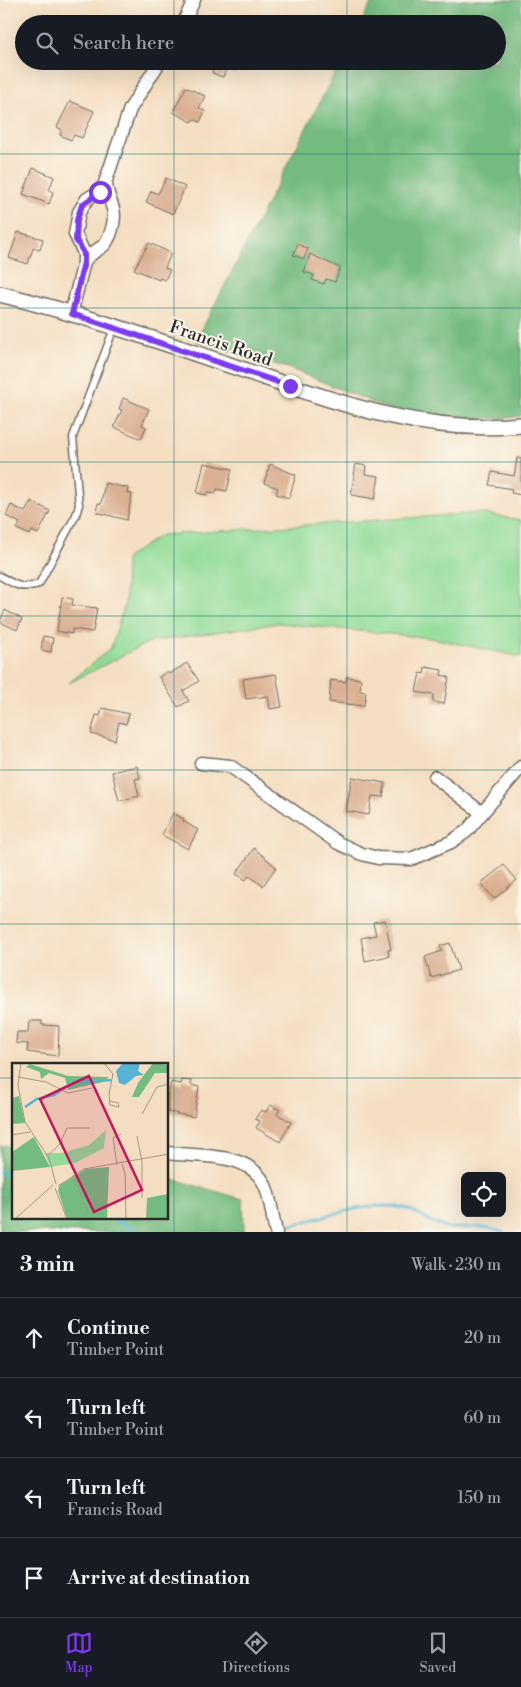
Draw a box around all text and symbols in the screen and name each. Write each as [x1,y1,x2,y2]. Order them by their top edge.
search box [15,15,506,70]
icon: search [33,29,61,57]
text: Search here [73,31,174,55]
route start [89,181,112,204]
street label: Francis Road [166,315,276,372]
route end [279,375,302,398]
inset map [12,1063,169,1220]
map controls [461,1172,506,1217]
button: locate [461,1172,506,1217]
text: 3 min [20,1252,75,1278]
text: Walk · 230 m [411,1255,501,1275]
text: Continue [67,1316,150,1340]
icon: ahead [20,1324,48,1352]
text: 20 m [464,1328,501,1348]
text: Timber Point [67,1340,164,1360]
text: Turn left [67,1396,146,1420]
icon: left [20,1404,48,1432]
text: 60 m [463,1408,501,1428]
text: Timber Point [67,1420,164,1440]
text: Turn left [67,1476,146,1500]
icon: left [20,1484,48,1512]
text: 150 m [457,1488,501,1508]
text: Francis Road [67,1500,163,1520]
icon: arrive [20,1564,48,1592]
text: Arrive at destination [67,1566,250,1590]
tab: Map [65,1629,93,1677]
tab: Directions [222,1629,290,1677]
tab: Saved [419,1629,456,1677]

